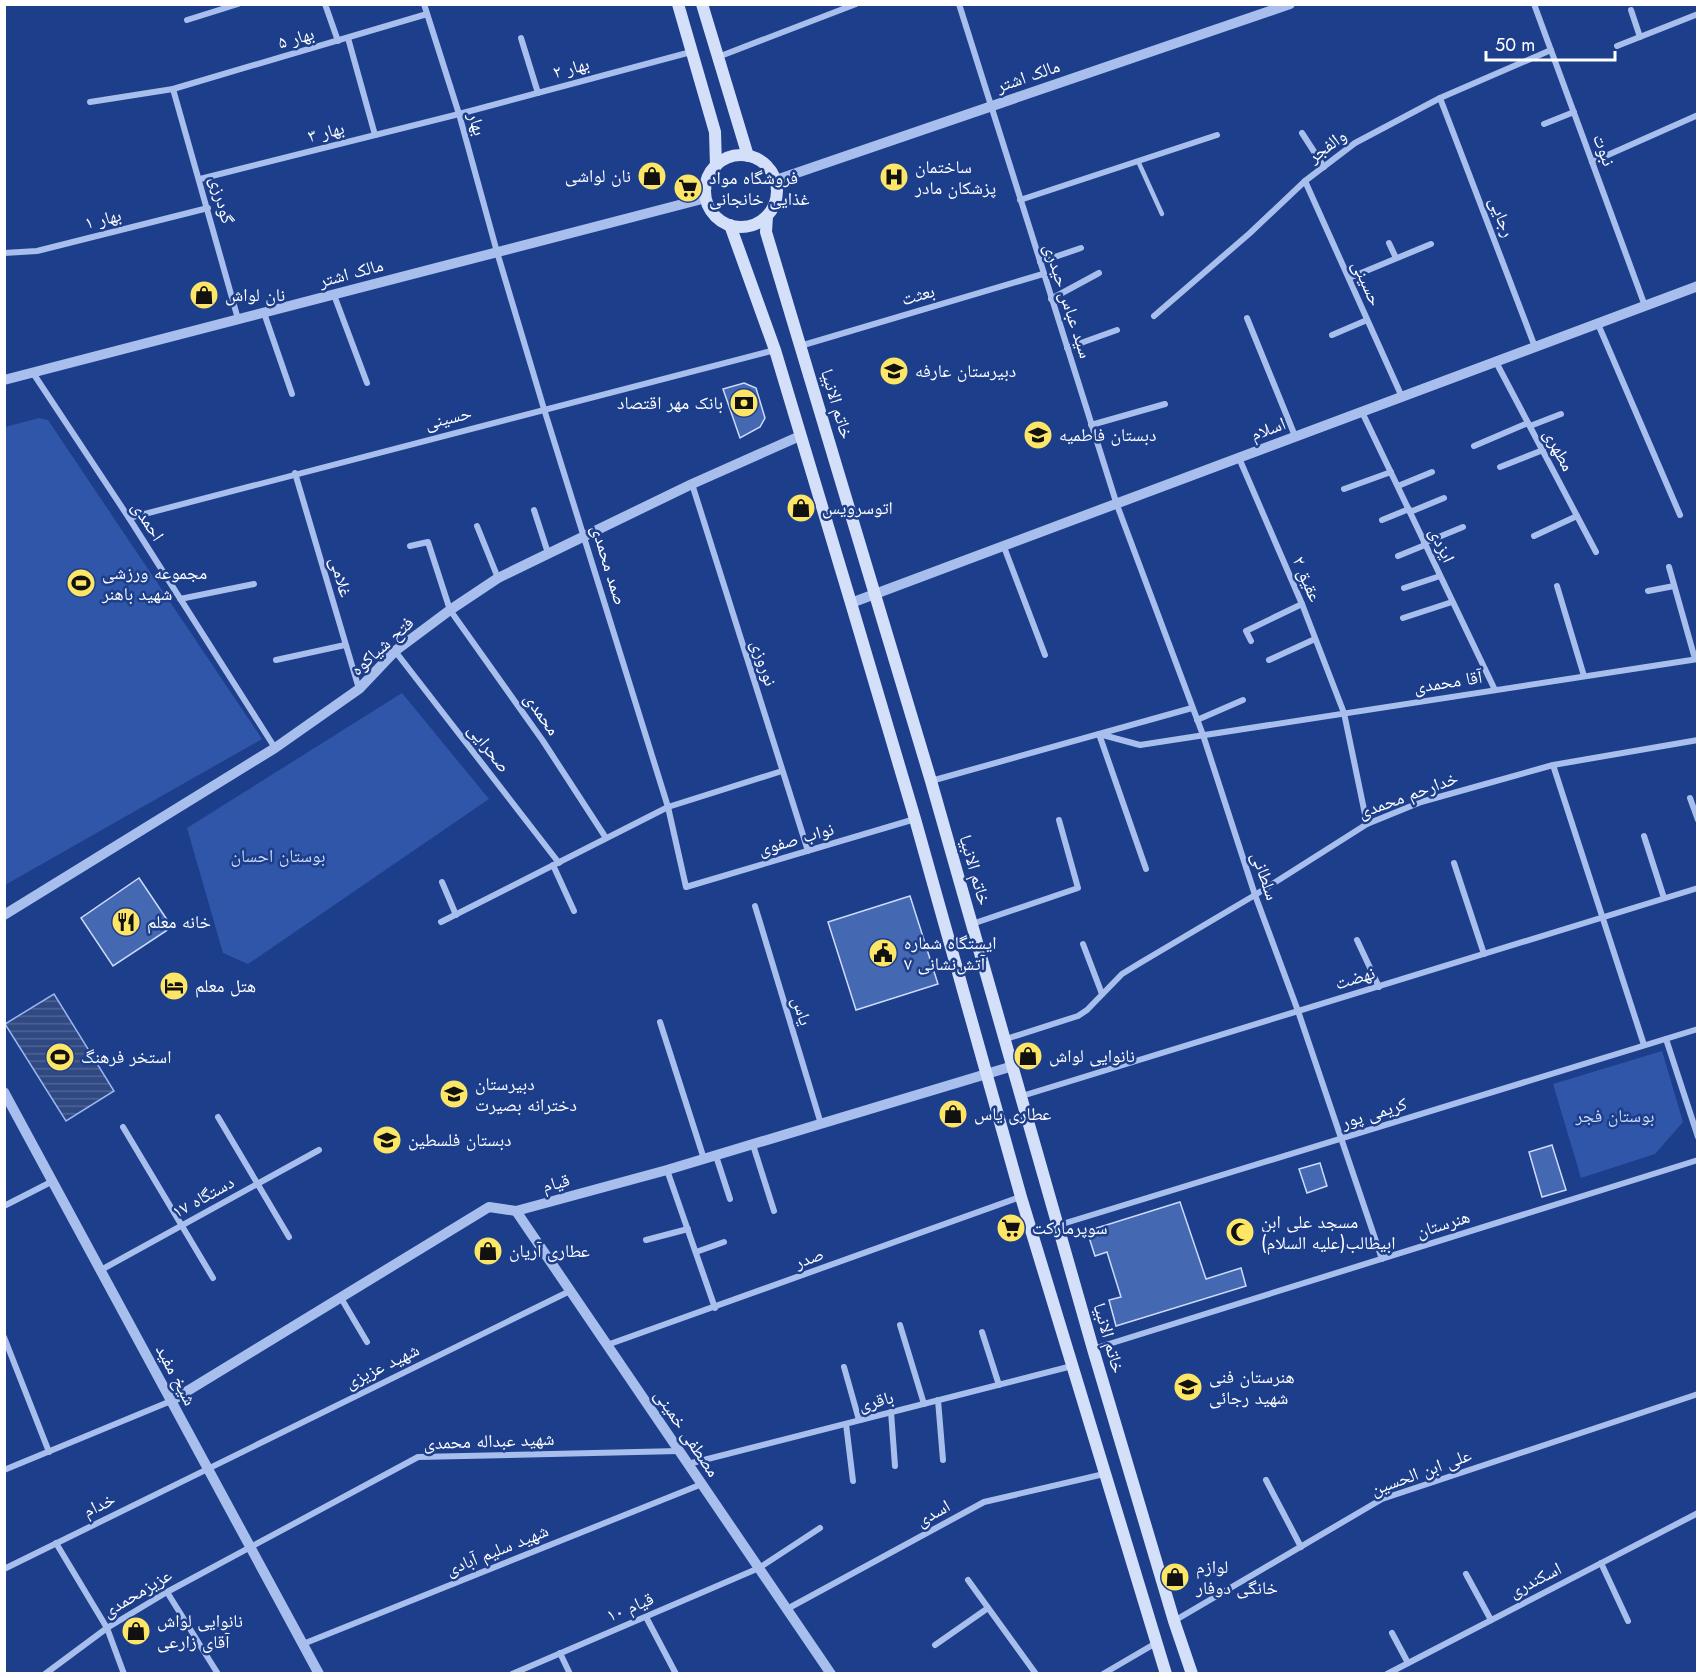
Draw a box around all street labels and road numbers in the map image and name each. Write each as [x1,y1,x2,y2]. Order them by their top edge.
street label: بهار ۵ [275,20,317,56]
street label: بهار ۲ [550,51,592,85]
street label: مالک اشتر [992,53,1063,99]
street label: بهار [461,108,493,139]
street label: بهار ۳ [305,115,347,149]
street label: والفجر [1301,123,1352,170]
street label: نبوت [1586,130,1622,170]
street label: گودرزی [203,173,241,227]
street label: رجایی [1482,193,1522,241]
street label: بهار ۱ [82,202,124,236]
street label: سید عباس حیدری [1037,240,1099,362]
street label: مالک اشتر [315,252,386,294]
street label: حسینی [1345,256,1389,310]
street label: بعثت [898,278,938,312]
street label: خاتم الانبیا [814,366,860,442]
street label: حسینی [422,400,474,436]
street label: اسلام [1247,410,1289,448]
street label: مطهری [1537,424,1581,476]
street label: احمدی [125,496,171,546]
street label: صمد محمدی [584,522,634,608]
street label: ایزدی [1423,523,1461,567]
street label: عقیق ۲ [1286,552,1328,606]
street label: غلامی [323,554,359,600]
street label: فتح شیاکوه [344,610,420,682]
street label: نوروزی [744,637,784,689]
street label: آقا محمدی [1412,664,1485,700]
street label: محمدی [518,687,566,741]
street label: صحرایی [461,718,517,778]
street label: خدارحم محمدی [1354,765,1462,825]
street label: نواب صفوی [755,816,837,862]
street label: خاتم الانبیا [953,832,997,908]
street label: سلطانی [1245,848,1285,904]
street label: نهضت [1332,960,1378,996]
street label: یاس [785,993,819,1029]
street label: کریمی پور [1337,1091,1411,1136]
street label: قیام [539,1167,573,1199]
street label: ۱۷ دستگاه [167,1169,239,1225]
street label: هنرستان [1413,1204,1473,1244]
street label: صدر [790,1241,827,1276]
street label: خاتم الانبیا [1087,1300,1131,1376]
street label: شهید عزیزی [340,1337,424,1395]
street label: شیخ مفید [149,1340,203,1410]
street label: مصطفی خمینی [648,1384,726,1482]
street label: باقری [856,1384,896,1418]
street label: شهید عبداله محمدی [423,1426,555,1456]
street label: علی ابن الحسین [1367,1442,1475,1502]
street label: خدام [78,1486,120,1524]
street label: اسدی [911,1493,955,1533]
street label: شهید سلیم آبادی [442,1518,552,1582]
street label: اسکندری [1504,1556,1566,1604]
street label: عزیزمحمدی [97,1562,177,1624]
street label: قیام ۱۰ [602,1585,658,1629]

